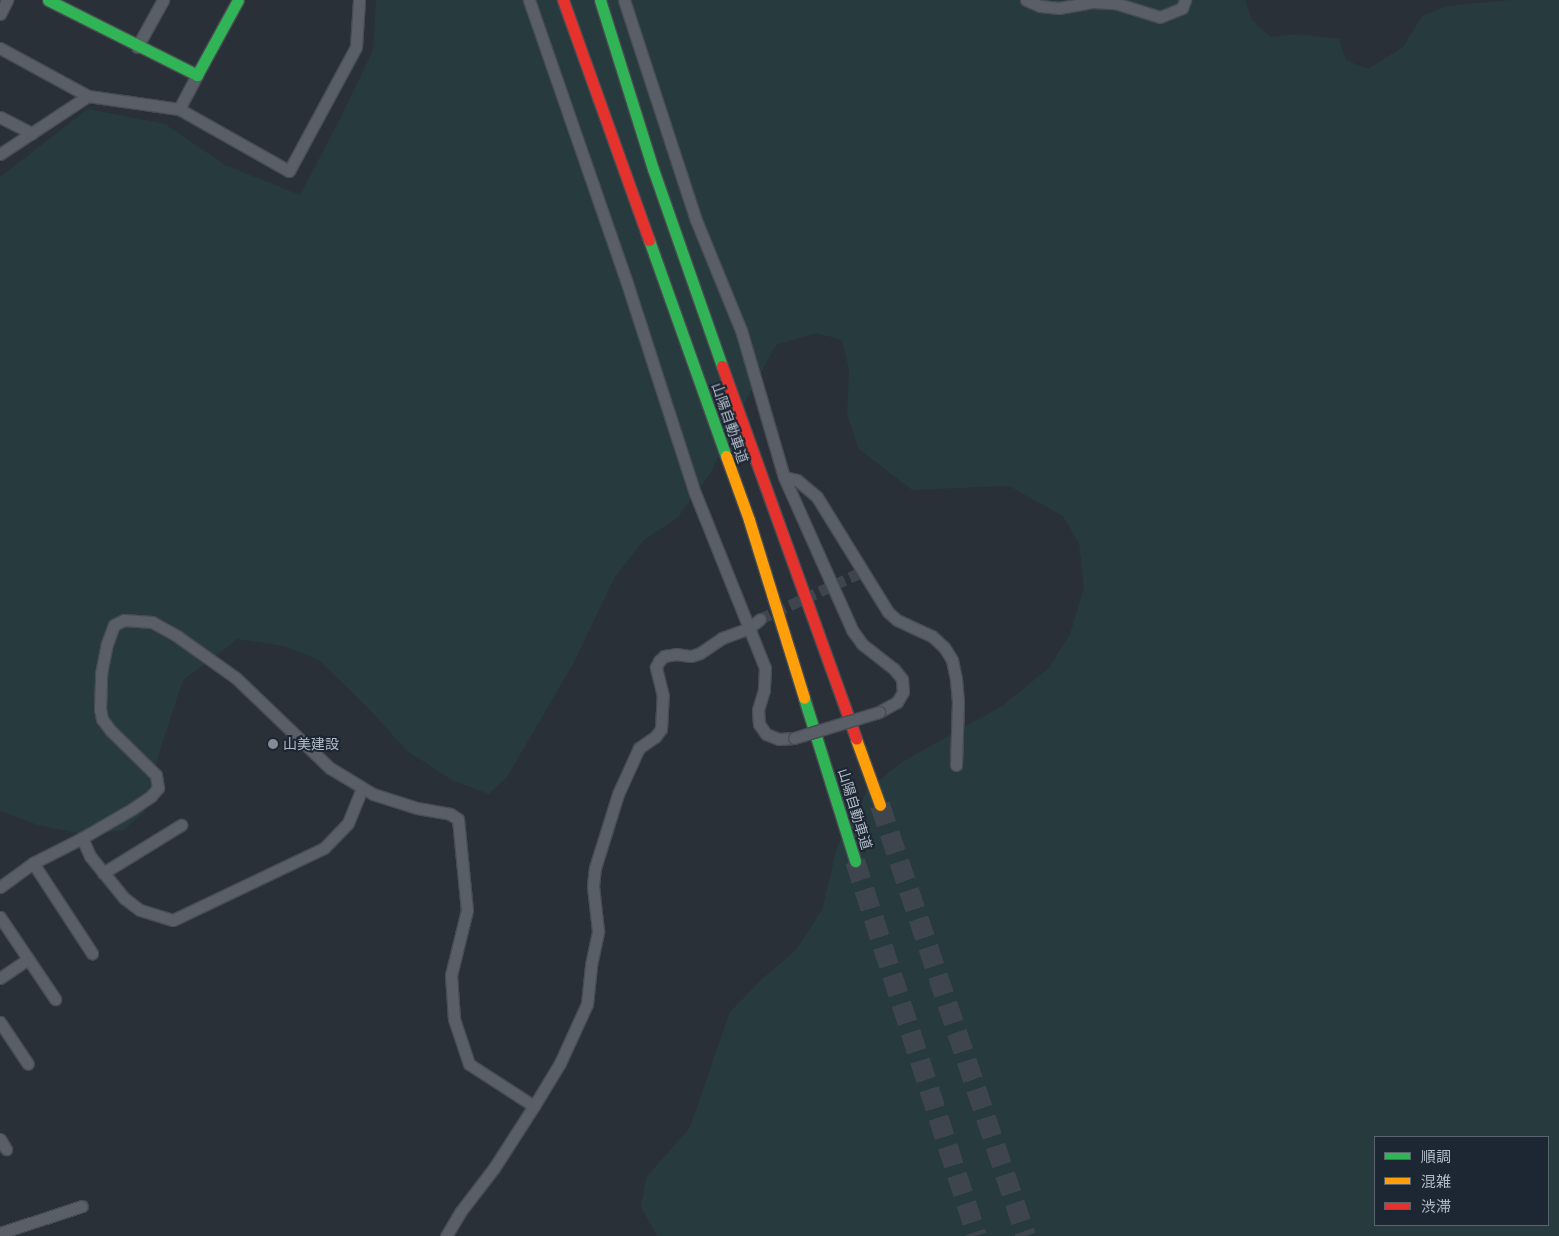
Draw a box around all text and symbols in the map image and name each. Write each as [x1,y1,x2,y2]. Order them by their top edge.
street label: 山陽自動車道 [708,381,752,465]
place label: 山美建設 [283,736,339,752]
marker: 山美建設 [267,738,279,750]
street label: 山陽自動車道 [835,766,875,852]
legend [1374,1136,1549,1226]
text: 順調 [1421,1148,1451,1166]
text: 混雑 [1421,1173,1451,1191]
text: 渋滞 [1421,1198,1451,1216]

